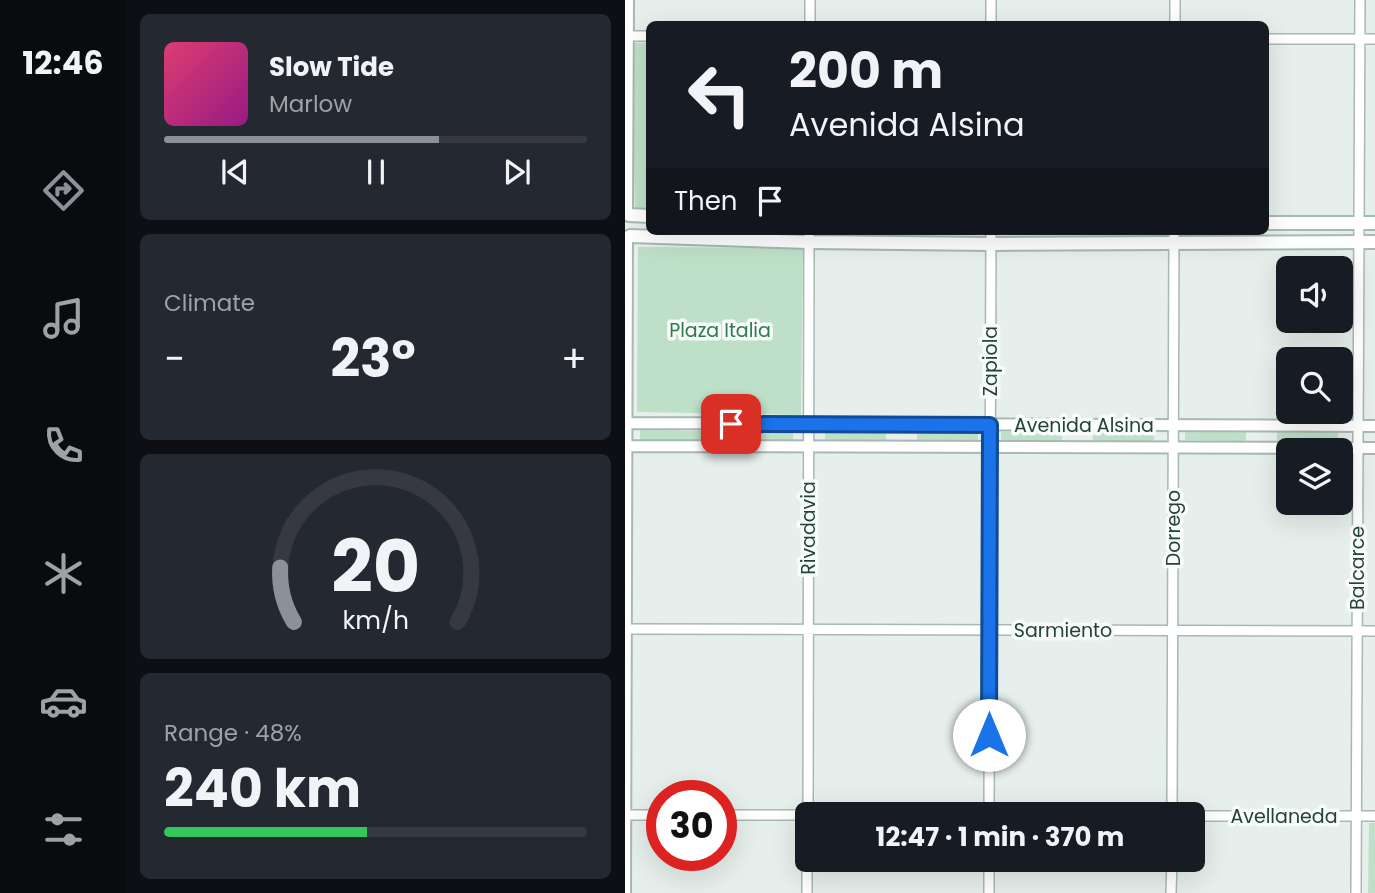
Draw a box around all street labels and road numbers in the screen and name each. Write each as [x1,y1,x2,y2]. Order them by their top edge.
street label: Zapiola [977,326,1004,396]
street label: Avenida Alsina [1014,412,1154,439]
street label: Rivadavia [795,481,822,575]
street label: Dorrego [1160,490,1187,566]
street label: Balcarce [1344,526,1371,610]
street label: Sarmiento [1014,617,1112,644]
street label: Avellaneda [1230,803,1338,830]

